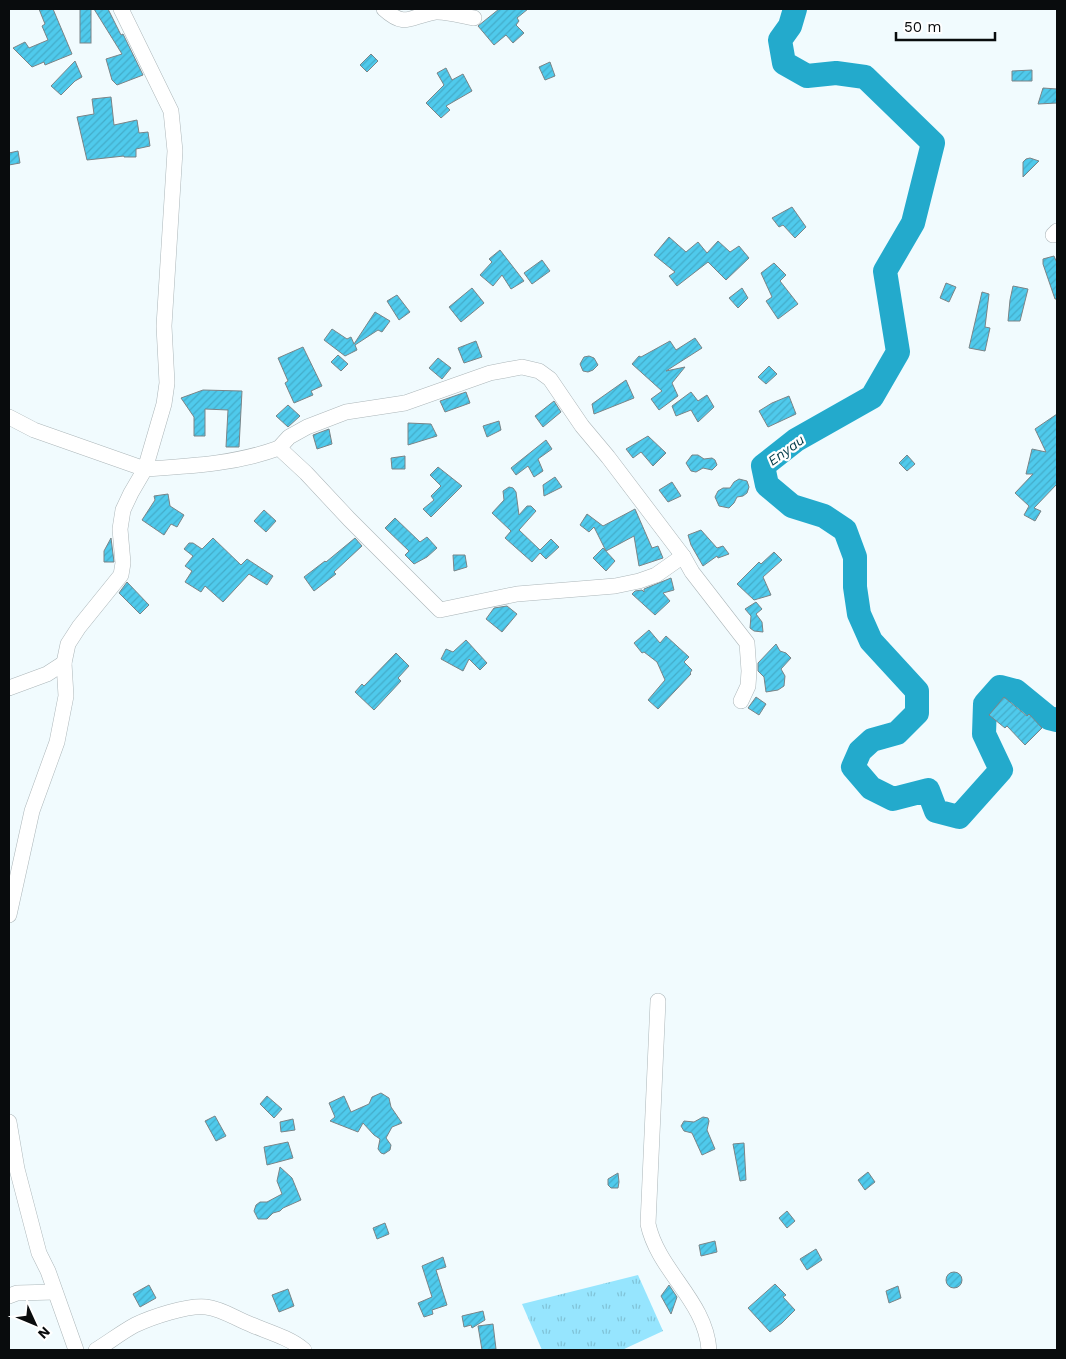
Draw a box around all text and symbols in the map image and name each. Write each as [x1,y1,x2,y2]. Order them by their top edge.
scale bar [896,10,995,42]
text: 50 m [904,18,941,36]
water label: Enyau [765,431,807,469]
north arrow [10,1299,60,1349]
text: N [35,1324,54,1342]

